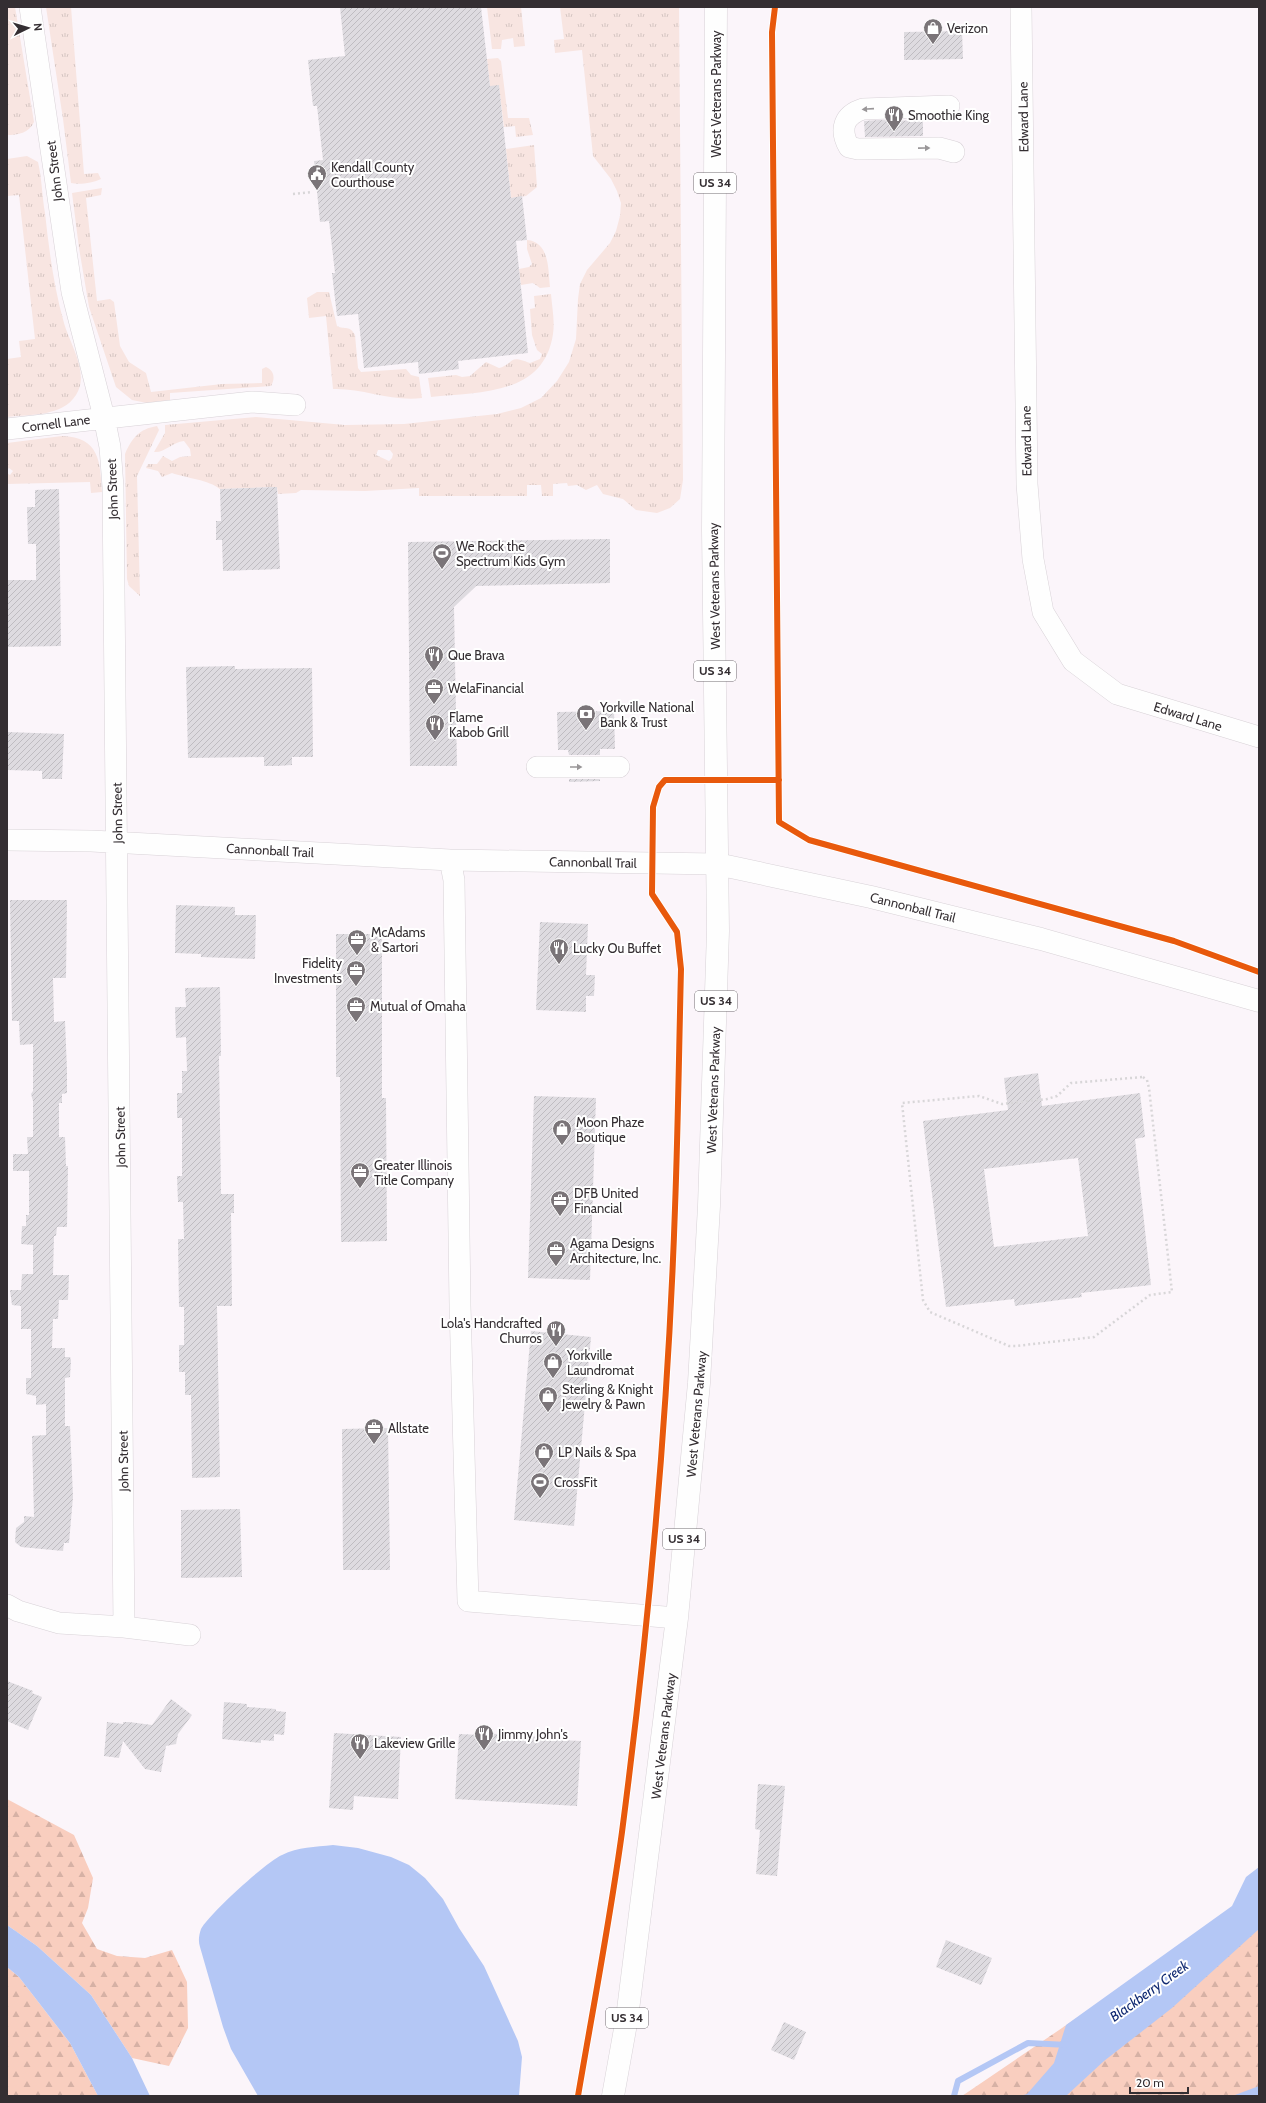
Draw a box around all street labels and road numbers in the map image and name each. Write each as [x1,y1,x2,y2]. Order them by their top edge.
street label: West Veterans Parkway [708,30,724,158]
street label: Edward Lane [1014,81,1032,152]
street label: John Street [42,139,66,203]
road number: US 34 [694,173,736,193]
street label: Edward Lane [1017,405,1035,476]
street label: Cornell Lane [21,411,91,435]
street label: John Street [103,458,121,521]
street label: West Veterans Parkway [705,522,723,650]
road number: US 34 [694,661,736,681]
street label: Edward Lane [1152,698,1224,734]
street label: John Street [108,782,126,845]
street label: Cannonball Trail [226,840,314,860]
street label: Cannonball Trail [549,853,637,871]
street label: Cannonball Trail [869,889,957,925]
road number: US 34 [695,991,737,1011]
street label: West Veterans Parkway [703,1026,723,1154]
street label: John Street [111,1106,129,1169]
street label: West Veterans Parkway [682,1350,710,1478]
street label: John Street [114,1430,132,1493]
road number: US 34 [663,1529,705,1549]
street label: West Veterans Parkway [647,1672,679,1800]
road number: US 34 [606,2008,648,2028]

